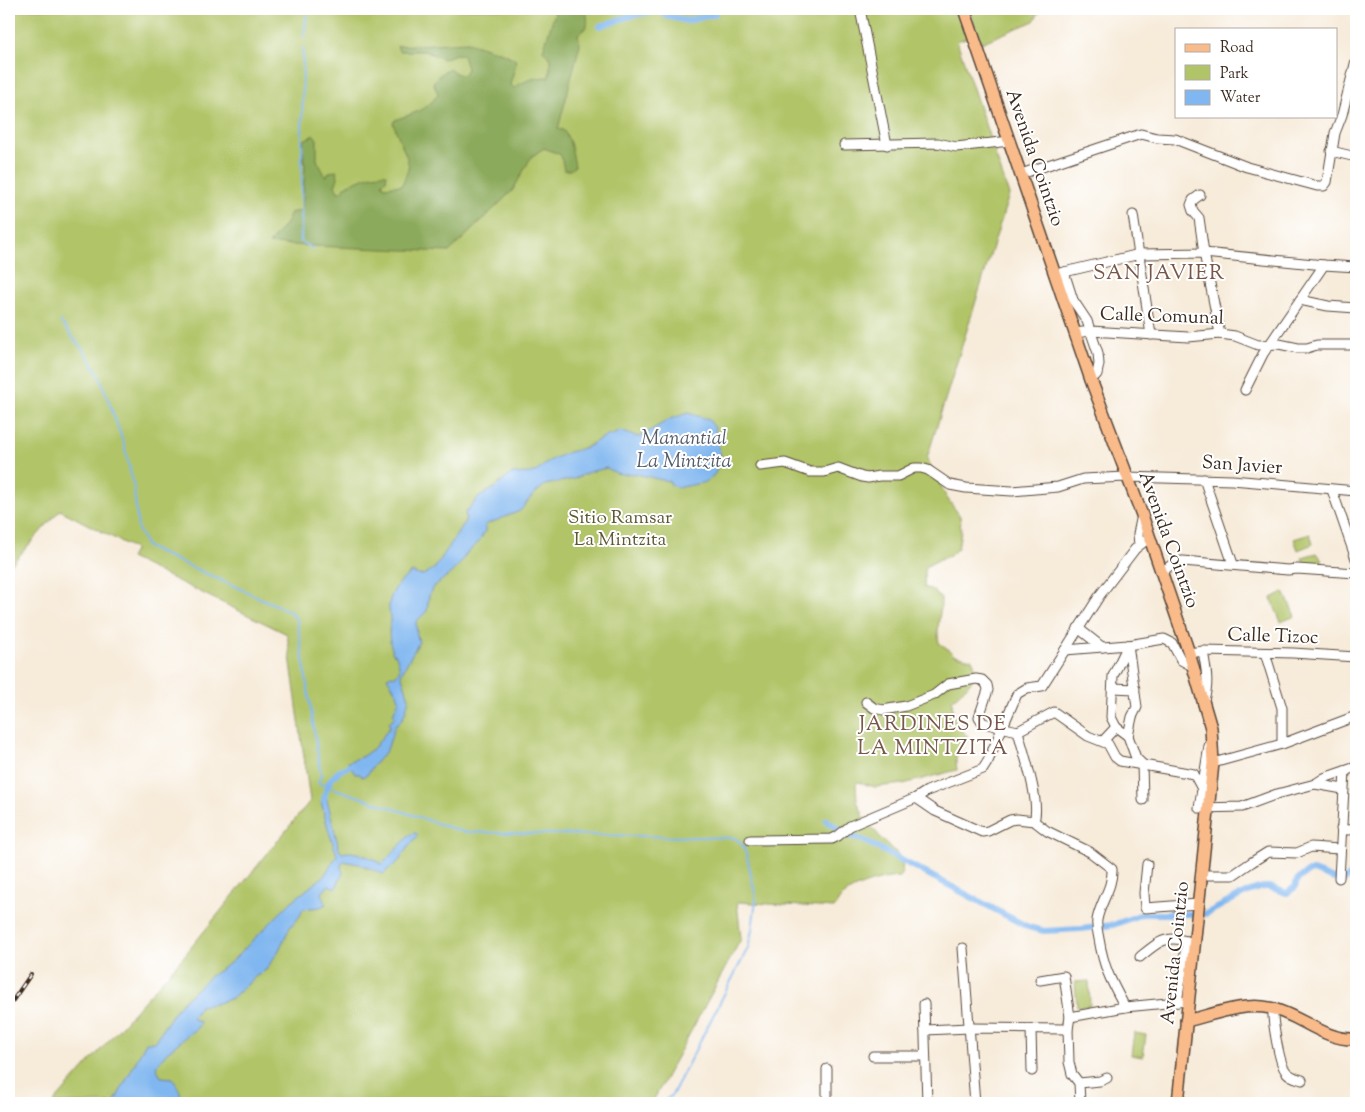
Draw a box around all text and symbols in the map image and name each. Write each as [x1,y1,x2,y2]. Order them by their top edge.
legend [1175,28,1338,118]
text: Road [1220,38,1254,59]
text: Park [1220,64,1249,85]
street label: Avenida Cointzio [998,86,1070,230]
text: Water [1220,88,1261,109]
district label: SAN JAVIER [1093,259,1225,289]
street label: Calle Comunal [1100,301,1224,333]
water label: Manantial La Mintzita [636,425,732,477]
street label: San Javier [1201,450,1283,482]
street label: Avenida Cointzio [1131,468,1205,612]
park label: Sitio Ramsar La Mintzita [568,505,672,554]
street label: Calle Tizoc [1227,622,1319,652]
district label: JARDINES DE LA MINTZITA [857,710,1009,764]
street label: Avenida Cointzio [1155,880,1197,1026]

